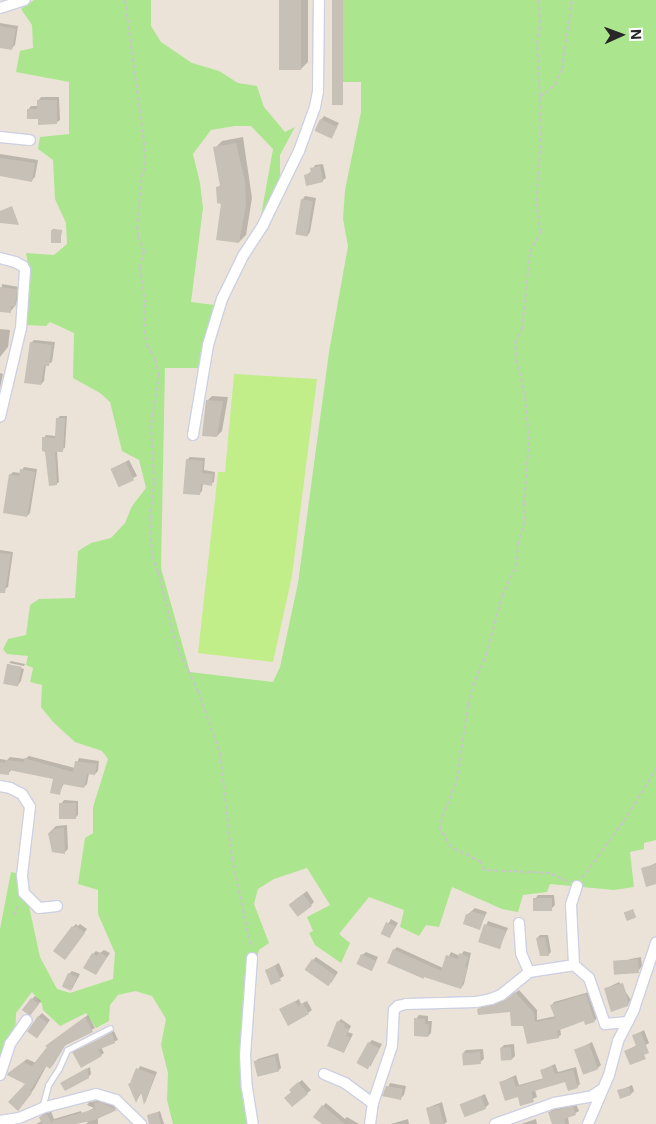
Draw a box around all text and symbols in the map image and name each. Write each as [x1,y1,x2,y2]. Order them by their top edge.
north arrow [596,10,646,60]
text: N [628,29,645,40]

